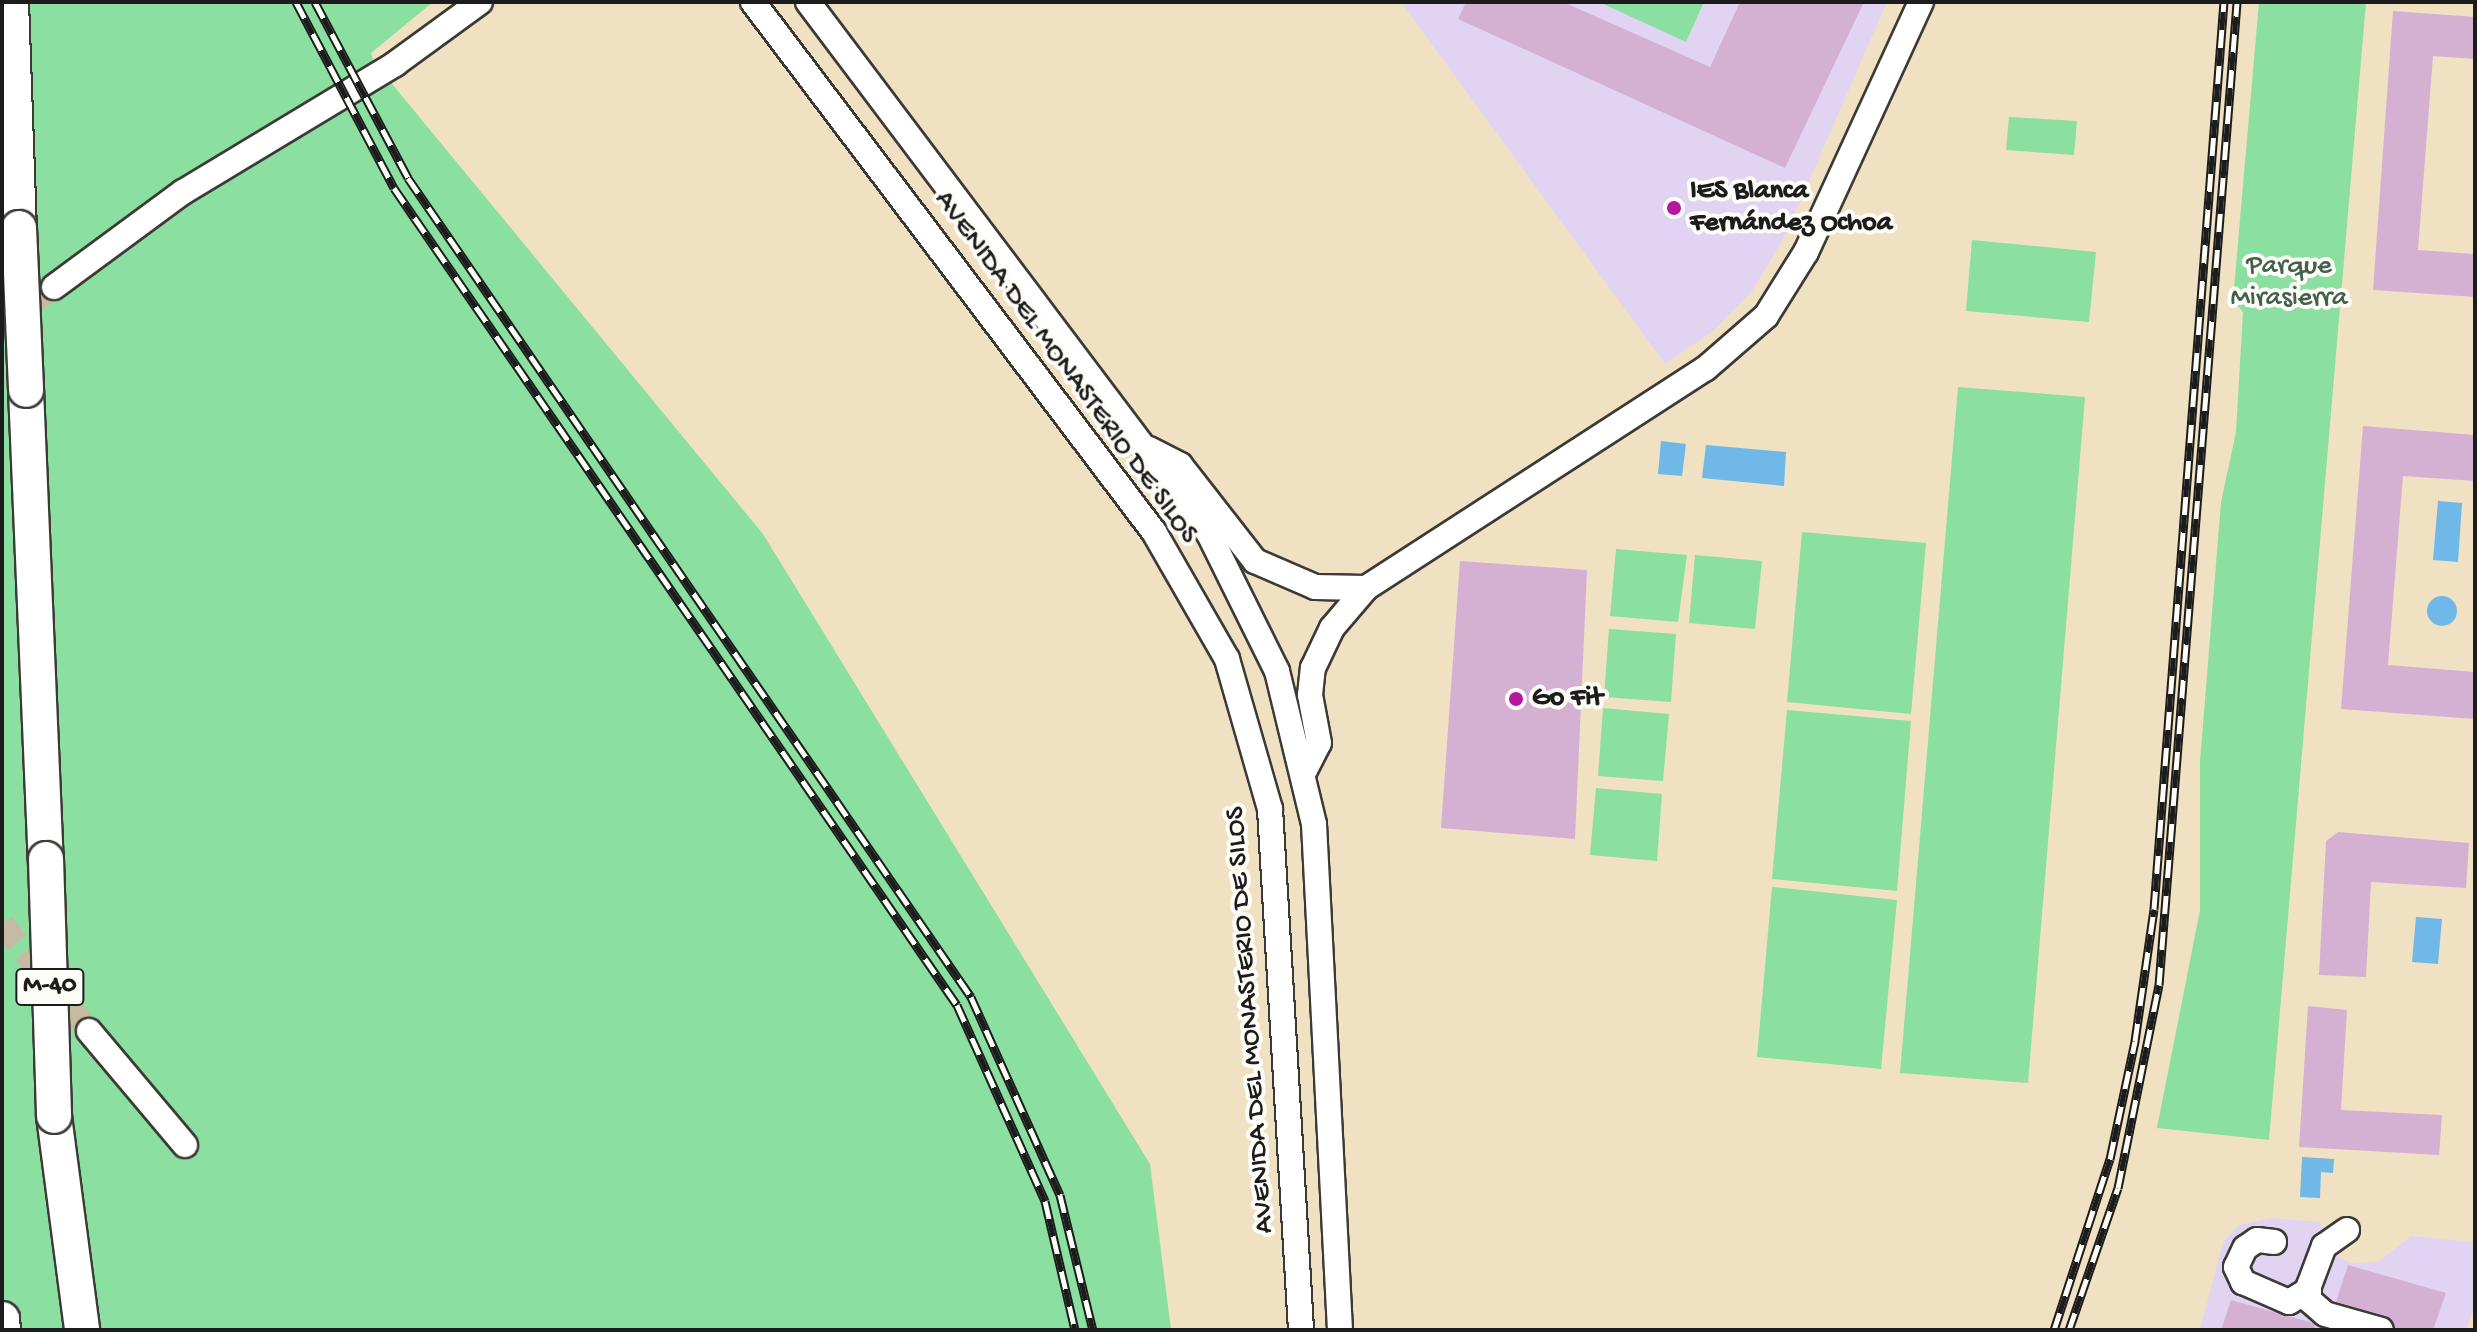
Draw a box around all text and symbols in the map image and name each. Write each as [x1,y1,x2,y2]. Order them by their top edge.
place label: IES Blanca Fernández Ochoa [1690,175,1892,241]
street label: AVENIDA DEL MONASTERIO DE SILOS [926,185,1204,551]
marker: IES Blanca Fernández Ochoa [1665,199,1683,217]
park label: Parque Mirasierra [2230,250,2348,316]
place label: Go Fit [1532,682,1603,716]
marker: Go Fit [1507,690,1525,708]
street label: AVENIDA DEL MONASTERIO DE SILOS [1219,805,1283,1235]
road number: M-40 [14,965,86,1009]

